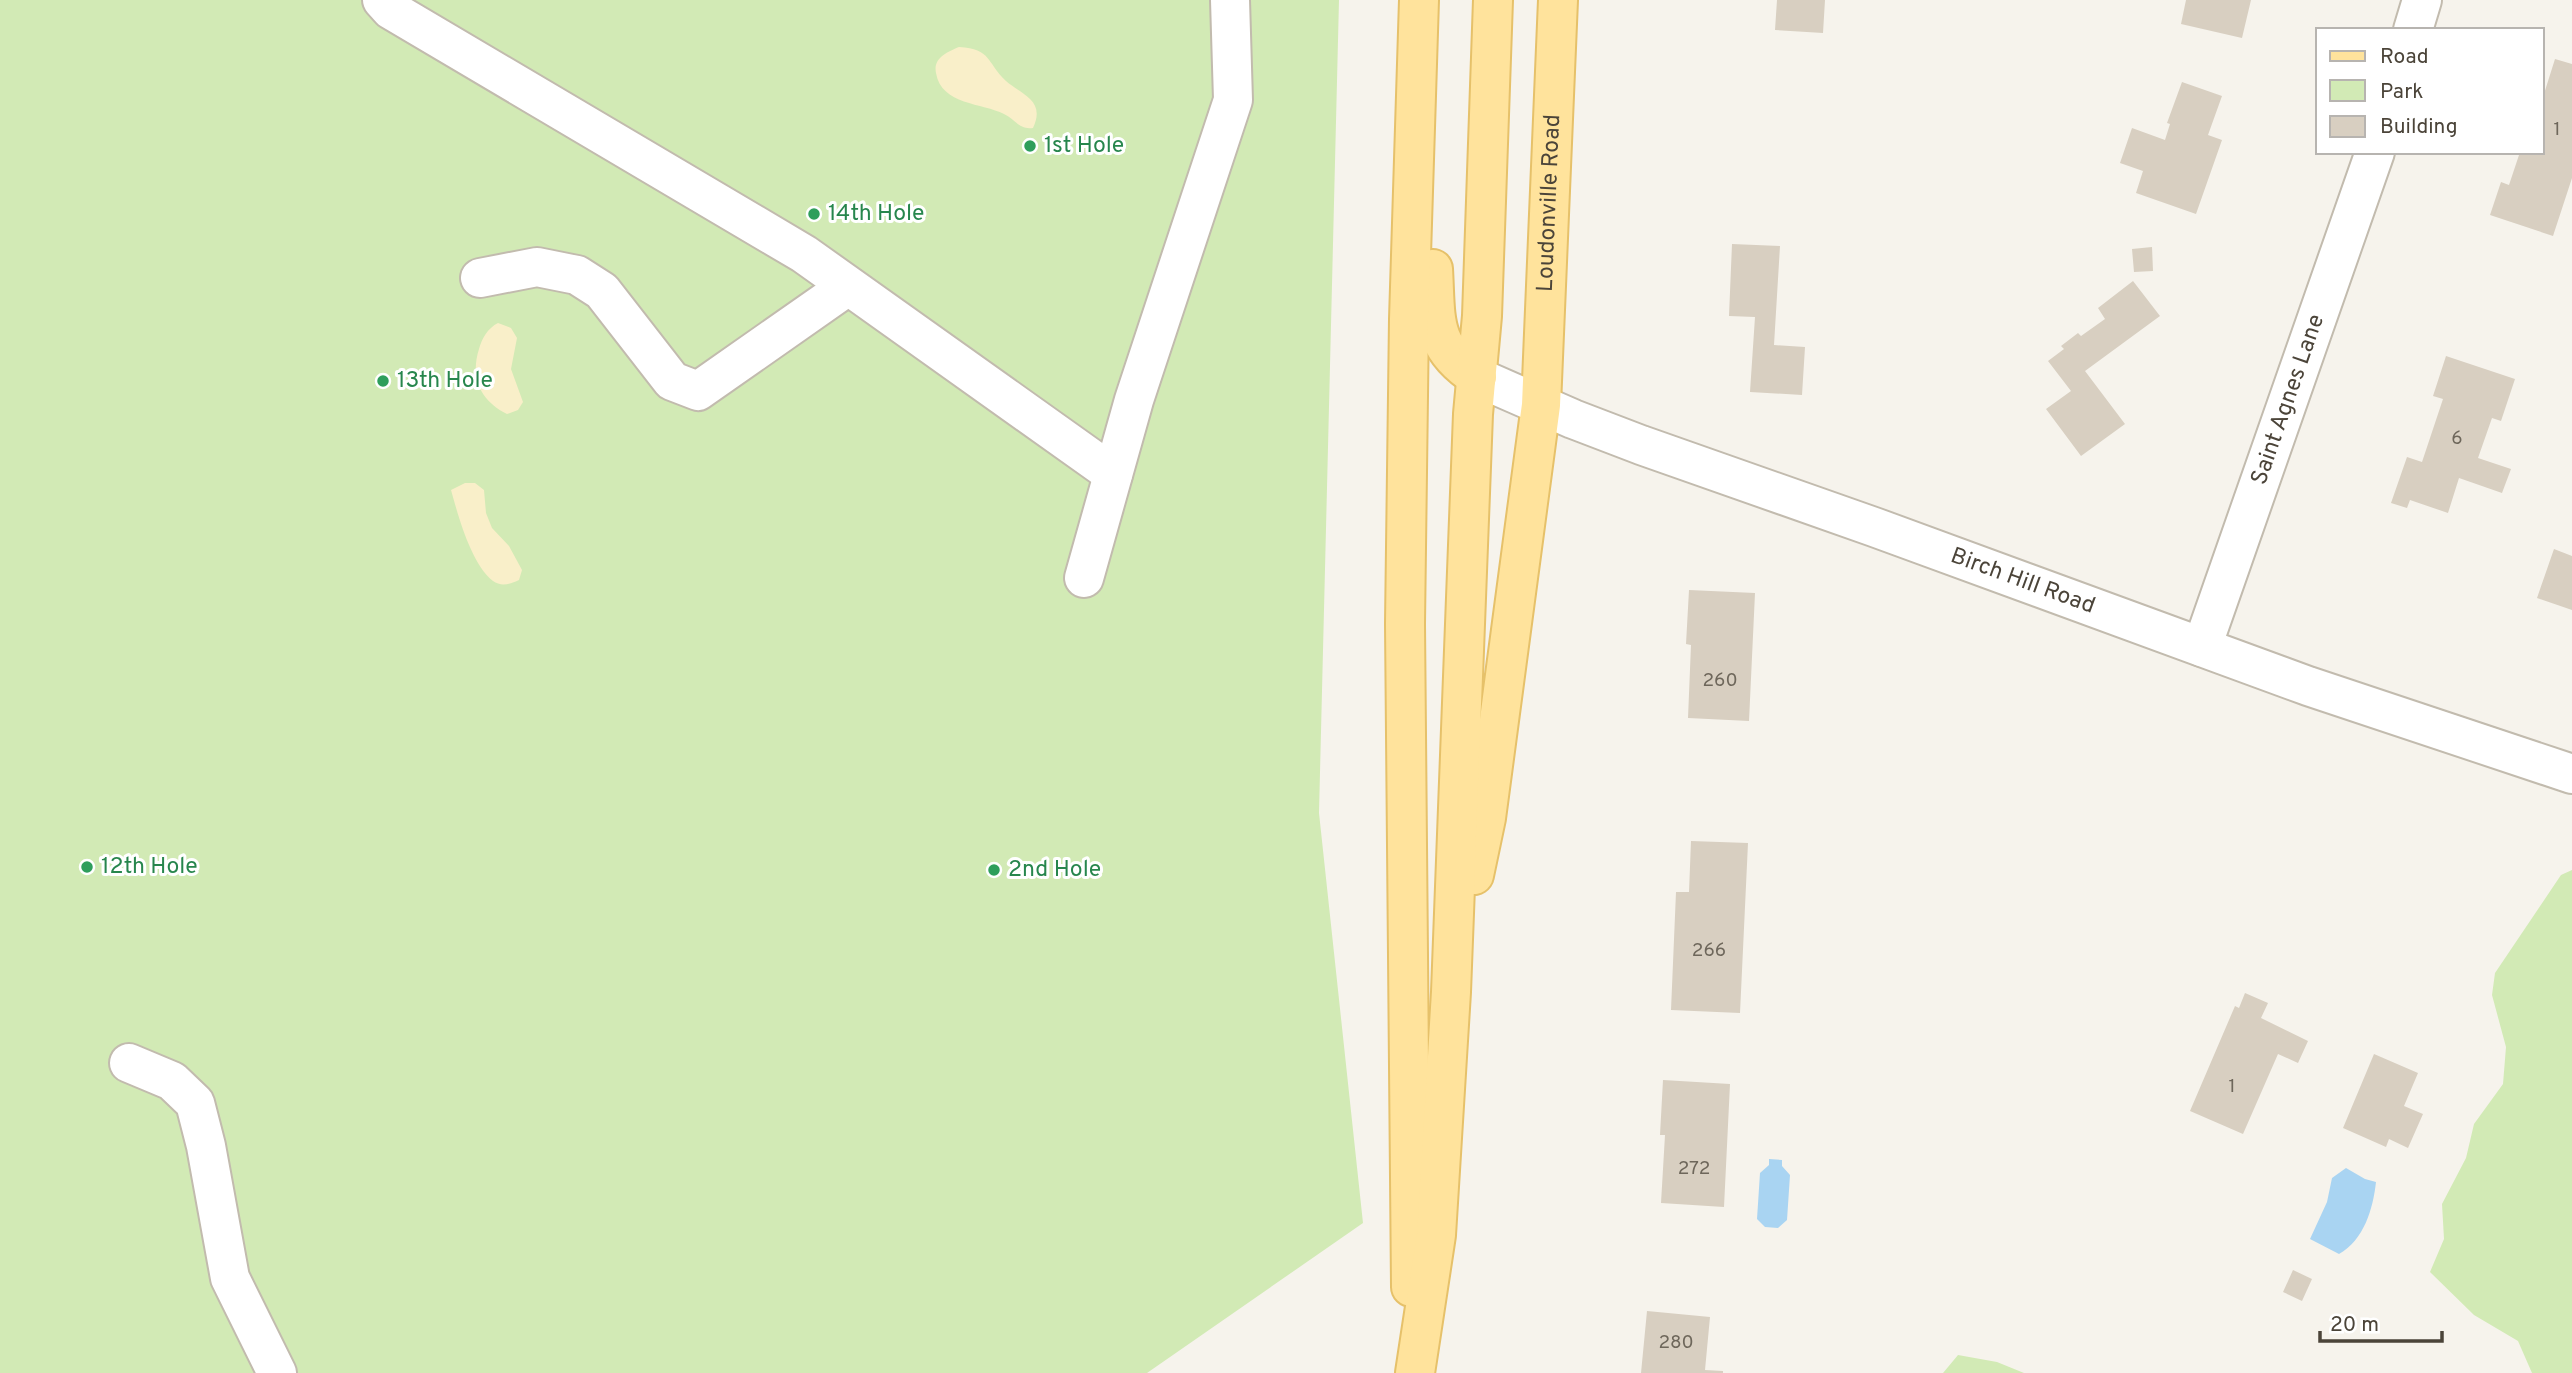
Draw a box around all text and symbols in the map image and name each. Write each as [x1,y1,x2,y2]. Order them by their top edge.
legend [2316,28,2544,154]
text: Road [2380,44,2429,71]
text: Park [2380,79,2423,106]
street label: Loudonville Road [1531,114,1568,293]
text: Building [2380,114,2458,141]
house number: 1 [2553,118,2561,142]
place label: 1st Hole [1044,132,1124,161]
marker: 1st Hole [1022,138,1038,154]
place label: 14th Hole [828,200,924,229]
marker: 14th Hole [806,206,822,222]
street label: Saint Agnes Lane [2245,311,2332,489]
place label: 13th Hole [397,367,493,396]
marker: 13th Hole [375,373,391,389]
house number: 6 [2451,427,2463,451]
street label: Birch Hill Road [1946,542,2099,621]
house number: 260 [1702,669,1738,693]
place label: 12th Hole [101,853,198,882]
place label: 2nd Hole [1008,856,1101,885]
marker: 12th Hole [79,859,95,875]
marker: 2nd Hole [986,862,1002,878]
house number: 266 [1692,939,1726,963]
house number: 1 [2228,1075,2236,1099]
house number: 272 [1678,1157,1710,1181]
scale bar [2320,1300,2442,1344]
text: 20 m [2330,1312,2379,1339]
house number: 280 [1658,1331,1694,1355]

